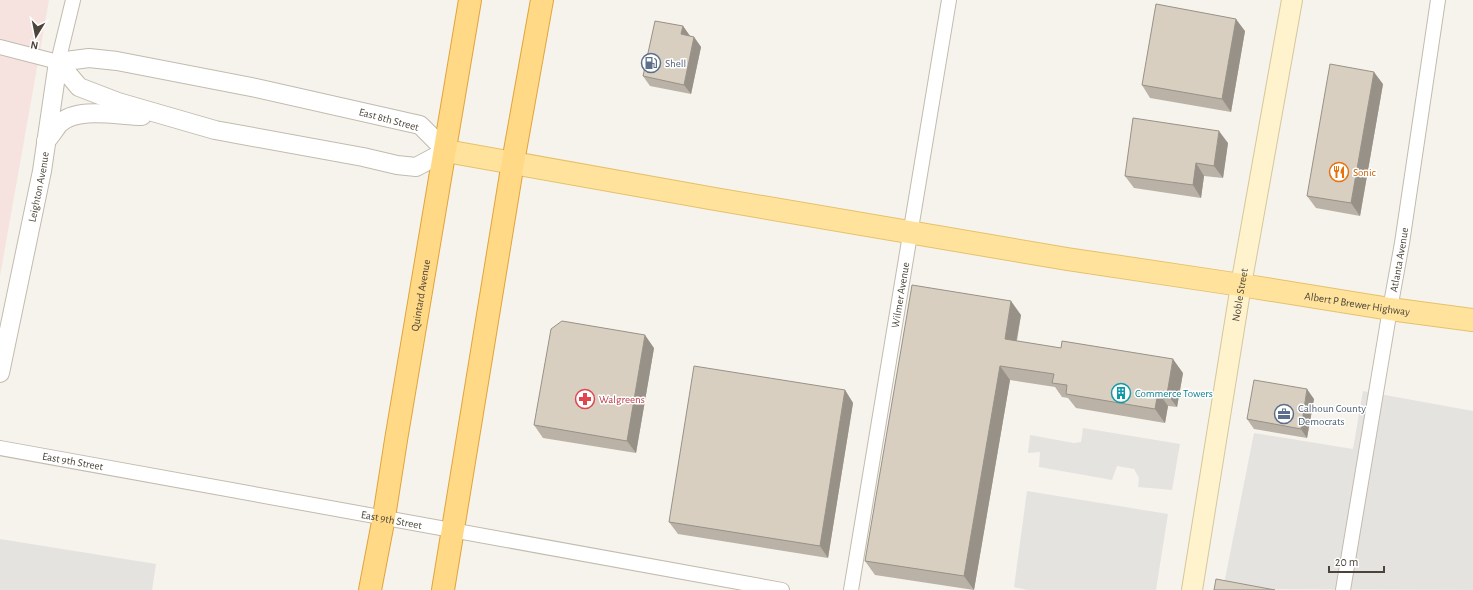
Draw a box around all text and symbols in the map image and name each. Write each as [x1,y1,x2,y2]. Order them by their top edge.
north arrow [16,16,56,56]
text: N [30,39,39,51]
fuel station icon: Shell [640,52,662,74]
place label: Shell [665,58,686,69]
street label: East 8th Street [358,106,421,133]
street label: Leighton Avenue [26,151,51,223]
restaurant icon: Sonic [1328,161,1350,183]
place label: Sonic [1353,167,1377,178]
street label: Atlanta Avenue [1388,227,1410,293]
street label: Quintard Avenue [409,259,432,332]
street label: Wilmer Avenue [890,261,911,329]
street label: Noble Street [1230,267,1250,322]
street label: Albert P Brewer Highway [1304,290,1411,318]
building icon: Commerce Towers [1110,382,1132,404]
pharmacy icon: Walgreens [574,388,596,410]
place label: Commerce Towers [1135,388,1213,399]
place label: Walgreens [599,394,645,405]
office icon: Calhoun County Democrats [1273,403,1295,425]
place label: Calhoun County Democrats [1298,403,1366,427]
street label: East 9th Street [41,451,105,472]
street label: East 9th Street [360,509,423,531]
scale bar [1329,548,1384,574]
text: 20 m [1335,556,1358,568]

